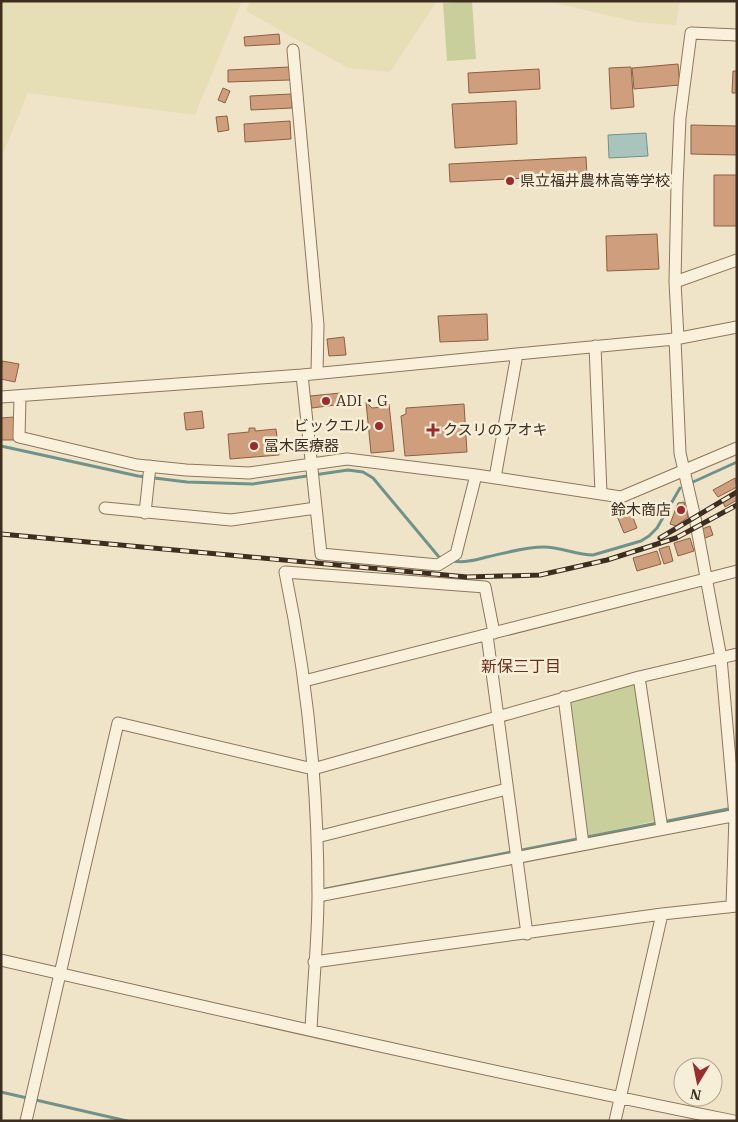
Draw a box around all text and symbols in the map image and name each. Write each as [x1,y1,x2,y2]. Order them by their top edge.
place label: 県立福井農林高等学校 [520,171,670,190]
marker: 県立福井農林高等学校 [504,175,516,187]
place label: ADI・G [336,391,388,410]
marker: ADI・G [320,395,332,407]
place label: ビックエル [294,416,369,435]
marker: ビックエル [373,420,385,432]
place label: クスリのアオキ [443,420,548,439]
marker: クスリのアオキ [427,424,439,436]
place label: 冨木医療器 [264,436,339,455]
marker: 冨木医療器 [248,440,260,452]
place label: 鈴木商店 [611,500,671,519]
marker: 鈴木商店 [675,504,687,516]
district label: 新保三丁目 [481,656,561,676]
north arrow [673,1057,723,1107]
text: N [689,1085,703,1105]

